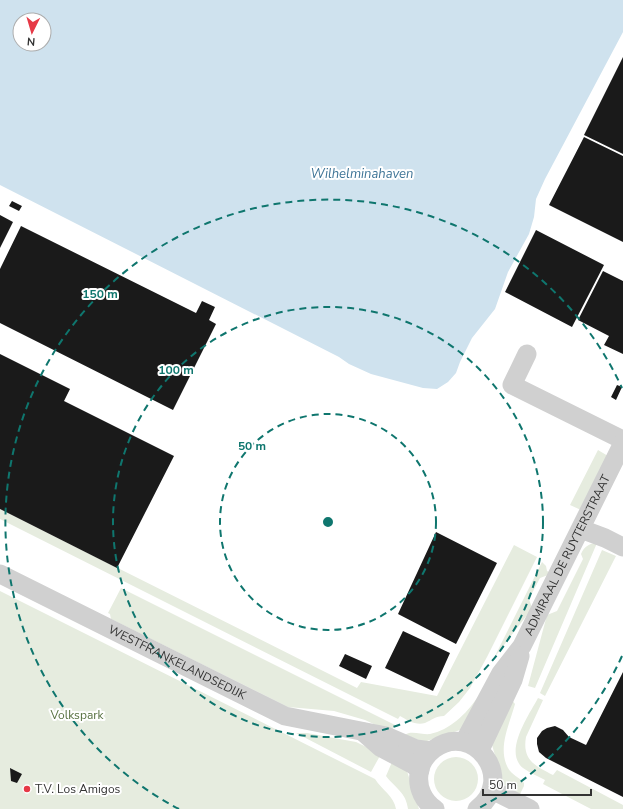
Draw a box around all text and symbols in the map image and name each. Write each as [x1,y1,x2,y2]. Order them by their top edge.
north arrow [12,12,52,52]
text: N [26,34,36,49]
water label: Wilhelminahaven [311,165,413,183]
text: 150 m [82,286,118,302]
text: 100 m [158,362,194,378]
text: 50 m [238,438,266,454]
street label: ADMIRAAL DE RUYTERSTRAAT [520,471,614,638]
centre of rings [321,515,335,529]
street label: WESTFRANKELANDSEDIJK [106,621,249,704]
park label: Volkspark [49,707,105,723]
scale bar [483,771,591,797]
text: 50 m [489,777,517,793]
place label: T.V. Los Amigos [35,781,121,797]
marker: T.V. Los Amigos [22,784,32,794]

